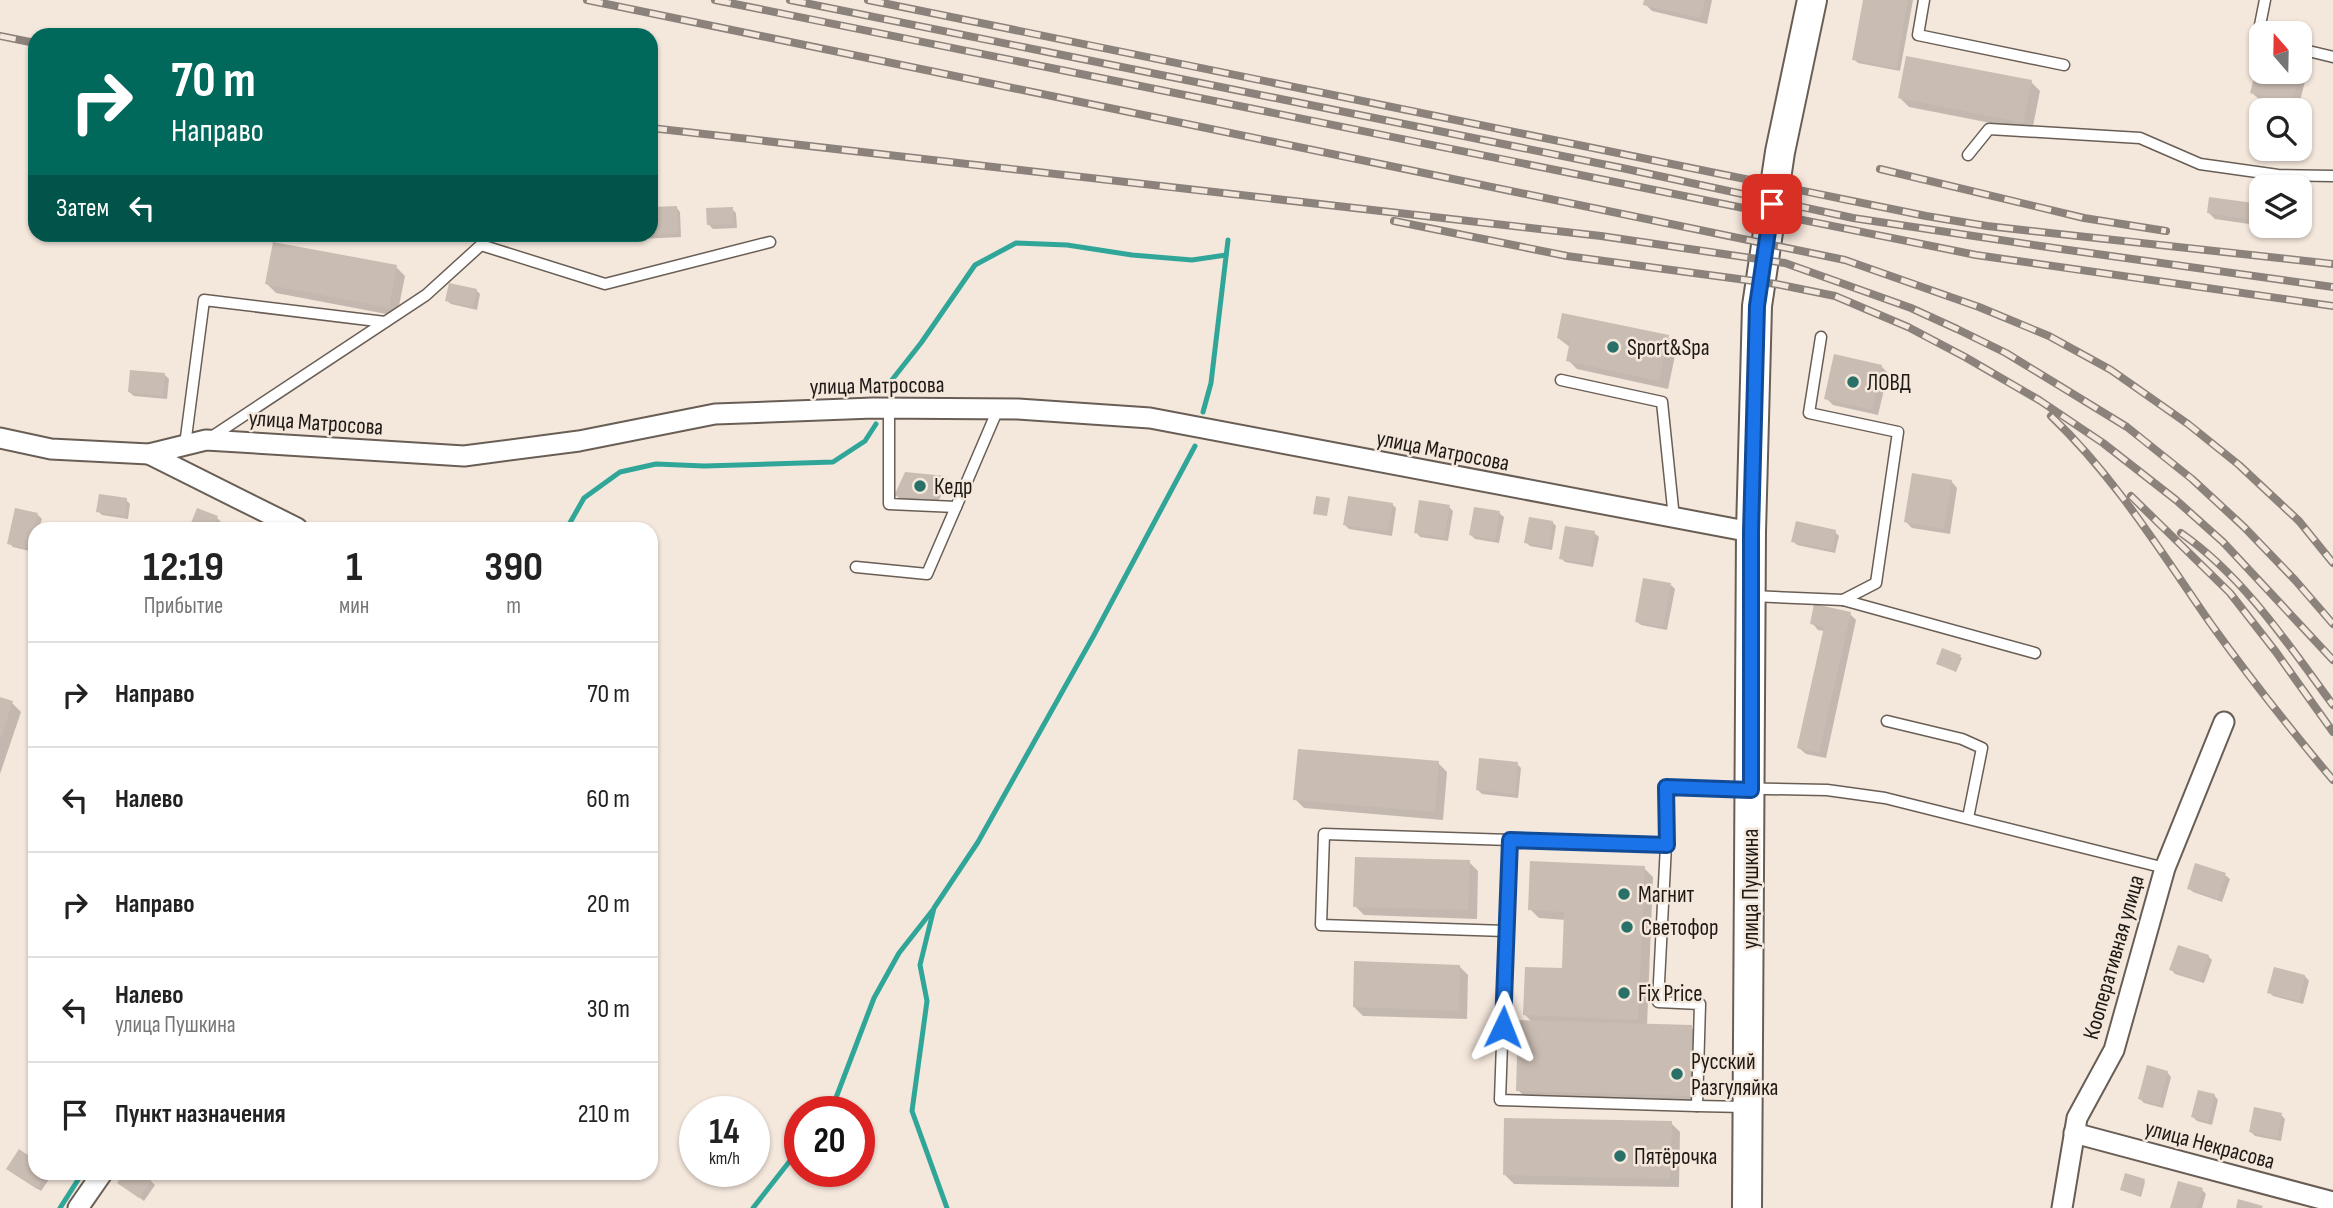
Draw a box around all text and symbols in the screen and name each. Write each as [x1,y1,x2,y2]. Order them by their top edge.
north arrow [2249,21,2312,84]
map controls [2249,21,2312,238]
text: 70 m [171,52,256,111]
icon: right [56,56,147,147]
button: search [2249,98,2312,161]
text: Направо [171,112,264,151]
pin [1742,174,1802,234]
button: layers [2249,175,2312,238]
icon: arrive [1753,185,1791,223]
icon: left [123,189,161,227]
text: Затем [56,193,109,224]
place label: Sport&Spa [1627,334,1710,362]
marker: Sport&Spa [1605,339,1621,355]
place label: ЛОВД [1867,369,1911,397]
street label: улица Матросова [809,371,945,401]
marker: ЛОВД [1845,374,1861,390]
street label: улица Матросова [248,404,384,442]
street label: улица Матросова [1374,424,1512,478]
place label: Кедр [934,473,972,501]
marker: Кедр [912,478,928,494]
text: 12:19 [143,542,224,593]
text: 1 [346,542,362,593]
text: 390 [484,542,543,593]
text: Прибытие [144,592,223,620]
text: мин [339,592,369,620]
text: m [506,592,521,620]
icon: right [56,676,94,714]
text: Направо [115,679,194,710]
text: 70 m [587,679,630,710]
icon: left [56,781,94,819]
text: Налево [115,784,184,815]
text: 60 m [586,784,630,815]
street label: улица Пушкина [1737,829,1765,949]
street label: Кооперативная улица [2077,872,2151,1043]
place label: Магнит [1638,881,1695,909]
icon: right [56,886,94,924]
marker: Магнит [1616,886,1632,902]
text: Направо [115,889,194,920]
text: 20 m [587,889,630,920]
place label: Светофор [1641,914,1719,942]
marker: Светофор [1619,919,1635,935]
text: Налево [115,980,184,1011]
place label: Fix Price [1638,980,1703,1008]
marker: Fix Price [1616,985,1632,1001]
position arrow [1466,990,1540,1064]
icon: left [56,991,94,1029]
text: 30 m [587,994,630,1025]
text: улица Пушкина [115,1011,236,1039]
place label: Русский Разгуляйка [1691,1048,1778,1102]
marker: Русский Разгуляйка [1669,1066,1685,1082]
icon: arrive [56,1096,94,1134]
speed limit sign: 20 [784,1096,875,1187]
text: Пункт назначения [115,1099,286,1130]
text: 210 m [578,1099,630,1130]
text: 14 [709,1111,740,1154]
street label: улица Некрасова [2142,1114,2278,1176]
place label: Пятёрочка [1634,1143,1717,1171]
text: km/h [709,1148,740,1169]
marker: Пятёрочка [1612,1148,1628,1164]

